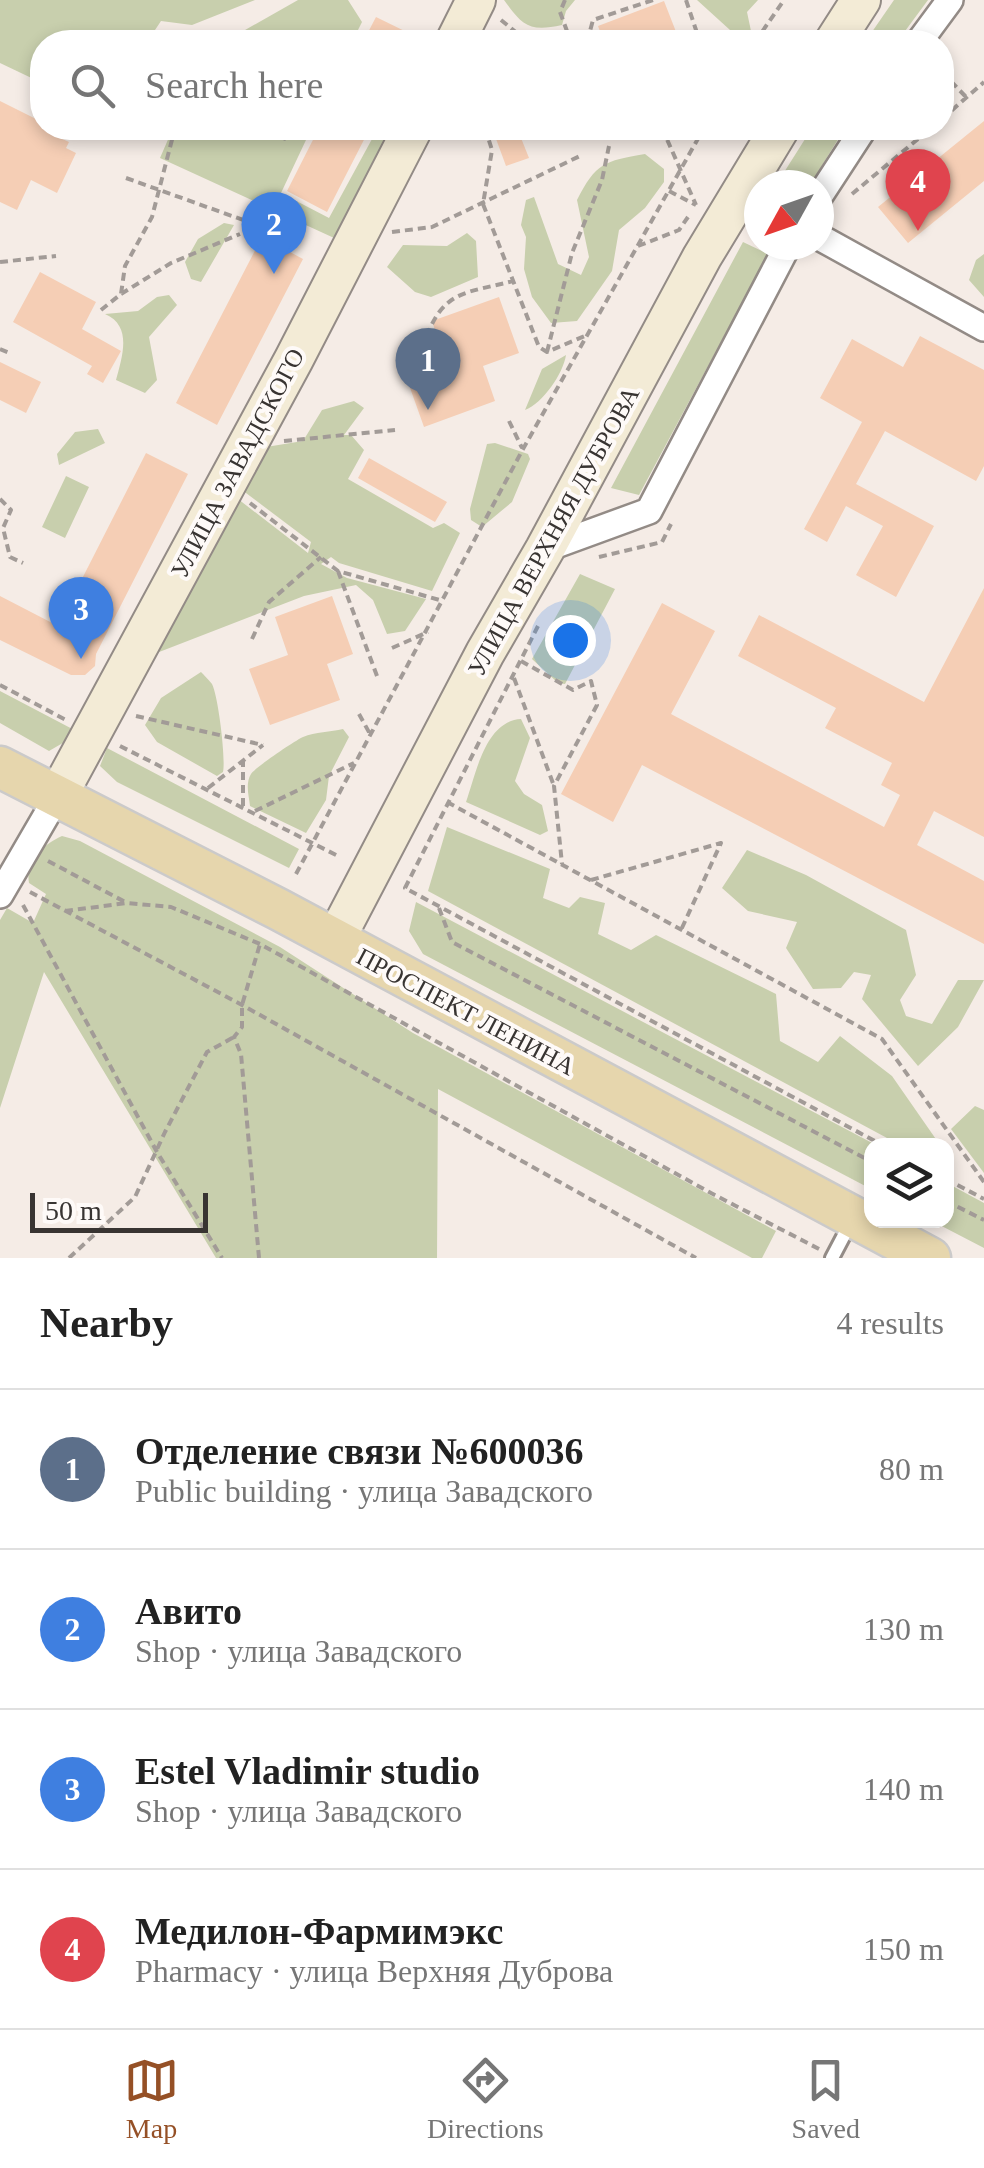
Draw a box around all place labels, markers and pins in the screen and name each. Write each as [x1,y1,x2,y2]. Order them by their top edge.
pin: 4 [886,148,950,231]
pin: 2 [242,192,306,274]
pin: 1 [396,328,460,410]
pin: 3 [48,576,114,659]

